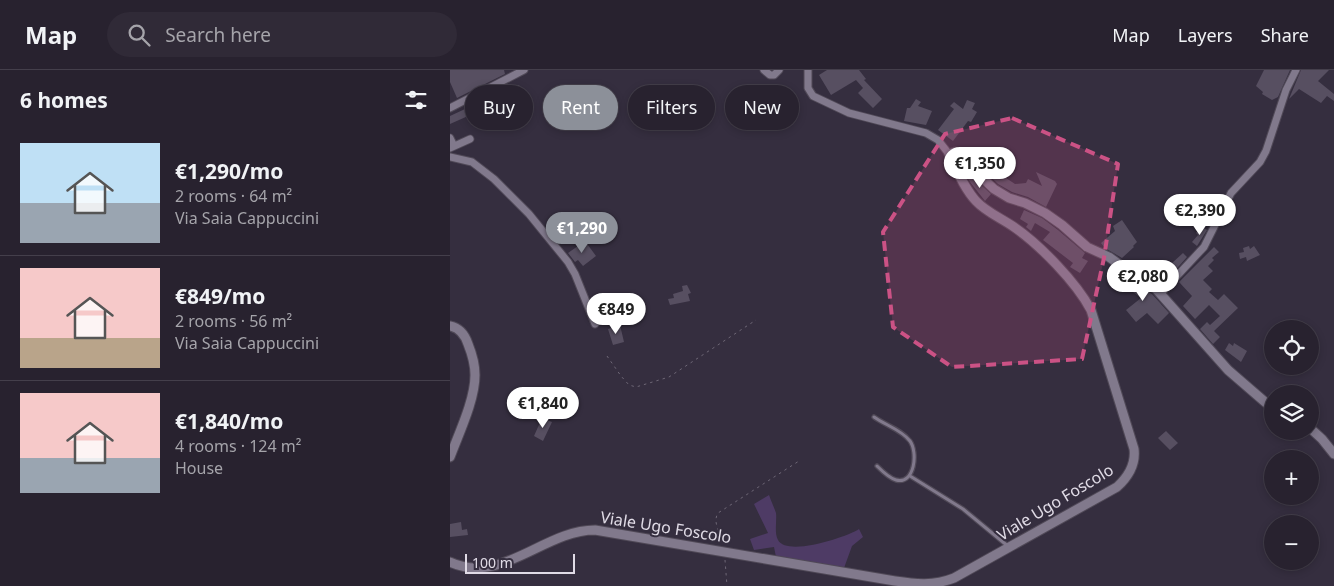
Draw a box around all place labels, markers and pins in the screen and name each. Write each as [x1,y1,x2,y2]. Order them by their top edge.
pin: €1,350 [939,146,1021,189]
pin: €2,390 [1159,194,1241,236]
pin: €1,290 [541,212,623,254]
pin: €2,080 [1102,260,1184,302]
pin: €849 [586,292,646,335]
pin: €1,840 [502,386,584,429]

